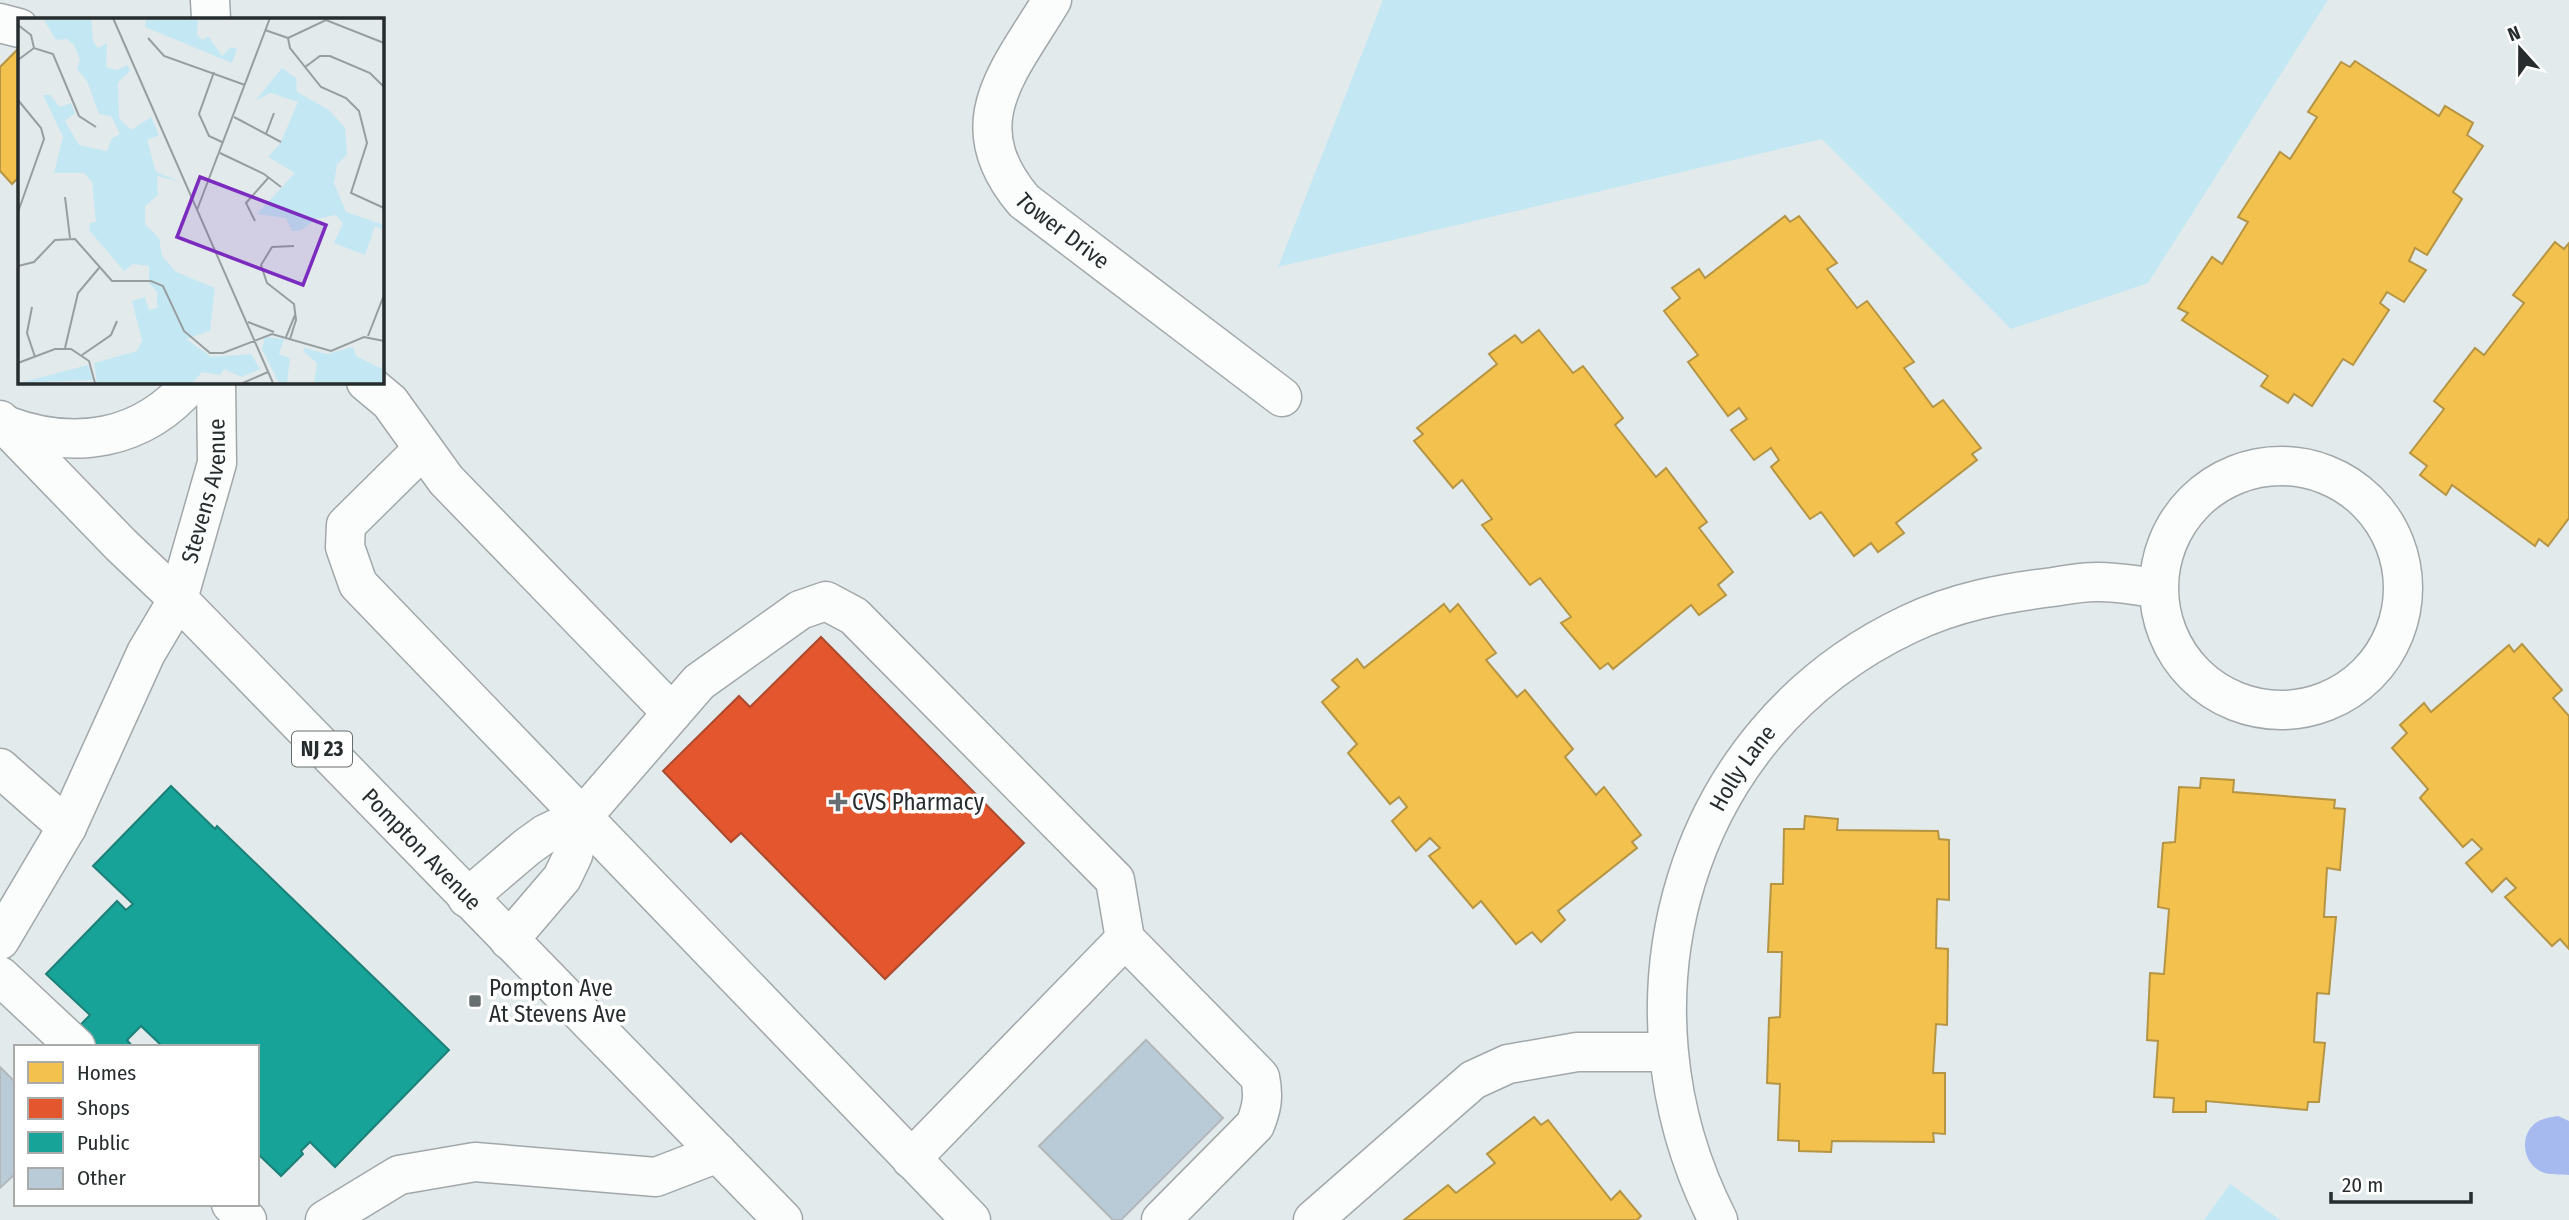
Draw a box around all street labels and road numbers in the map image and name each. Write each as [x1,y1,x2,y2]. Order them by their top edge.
street label: Tower Drive [1009,187,1115,275]
street label: Stevens Avenue [175,418,231,566]
street label: Holly Lane [1703,719,1781,816]
road number: NJ 23 [292,732,352,766]
street label: Pompton Avenue [356,782,488,916]

